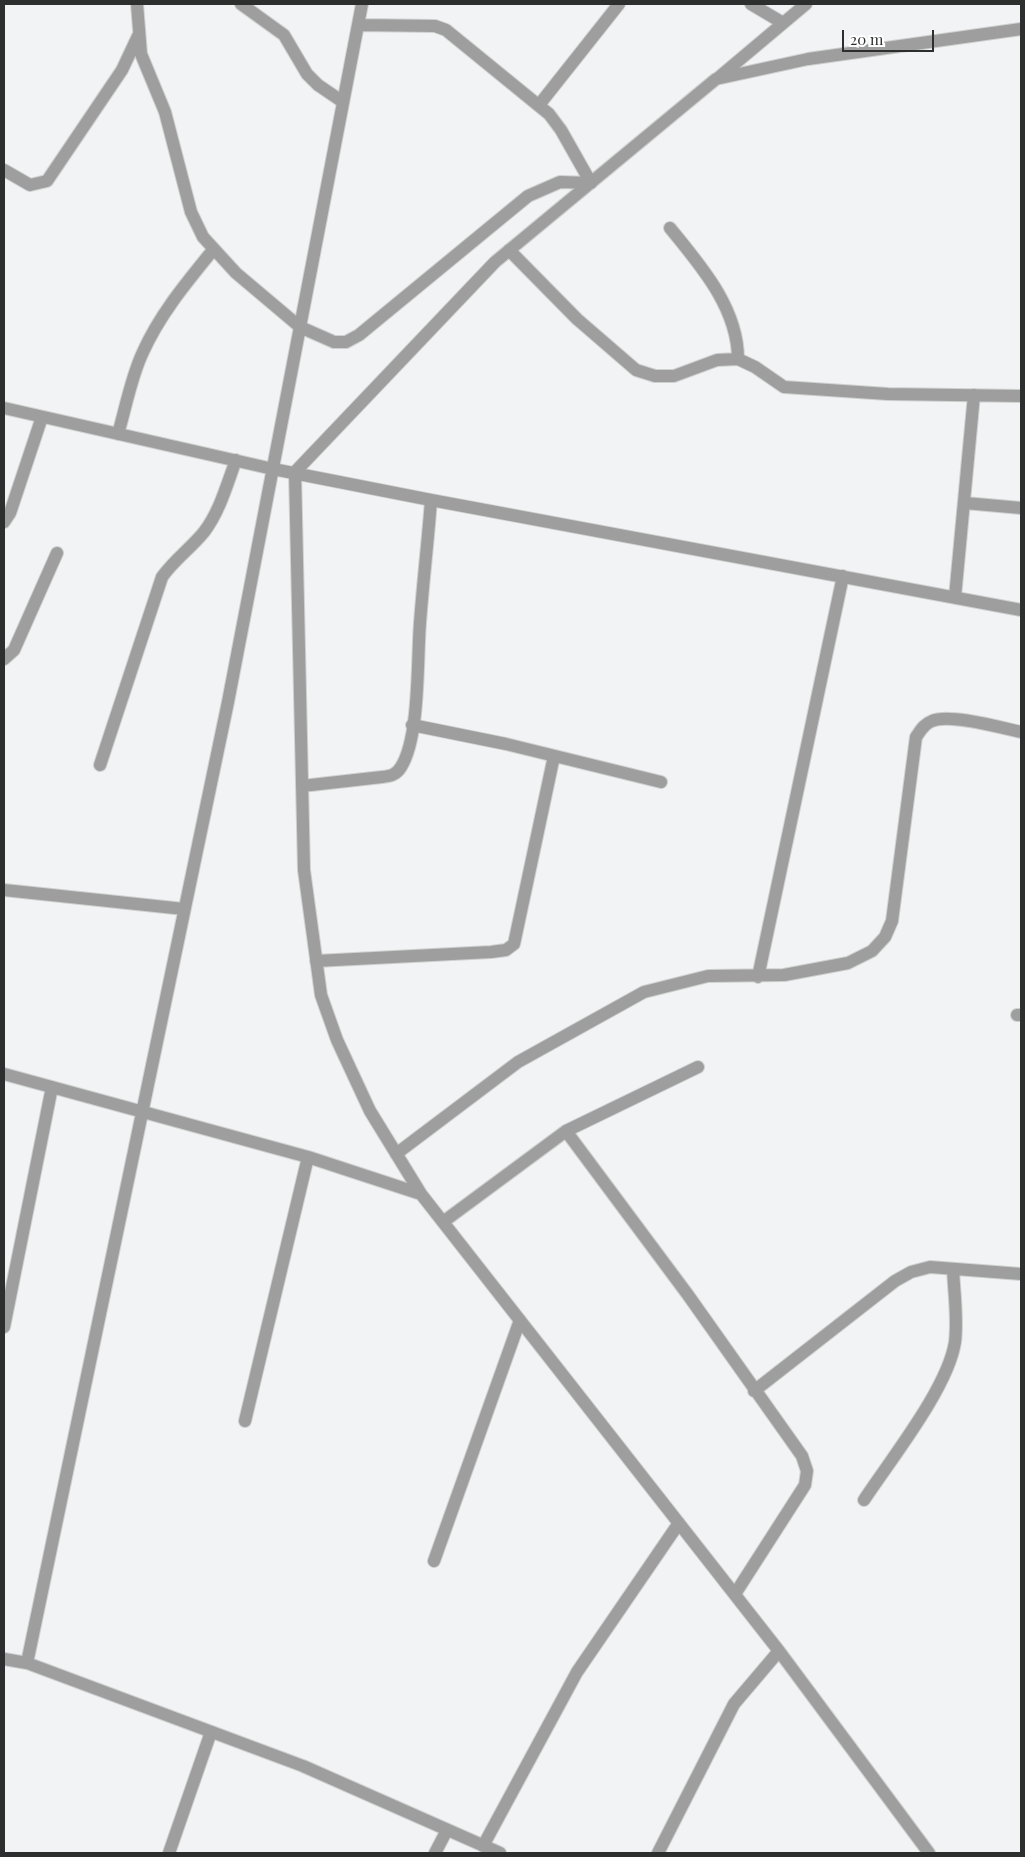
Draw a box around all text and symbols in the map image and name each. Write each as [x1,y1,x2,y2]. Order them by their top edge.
scale bar [845,20,938,52]
text: 20 m [850,29,883,49]

